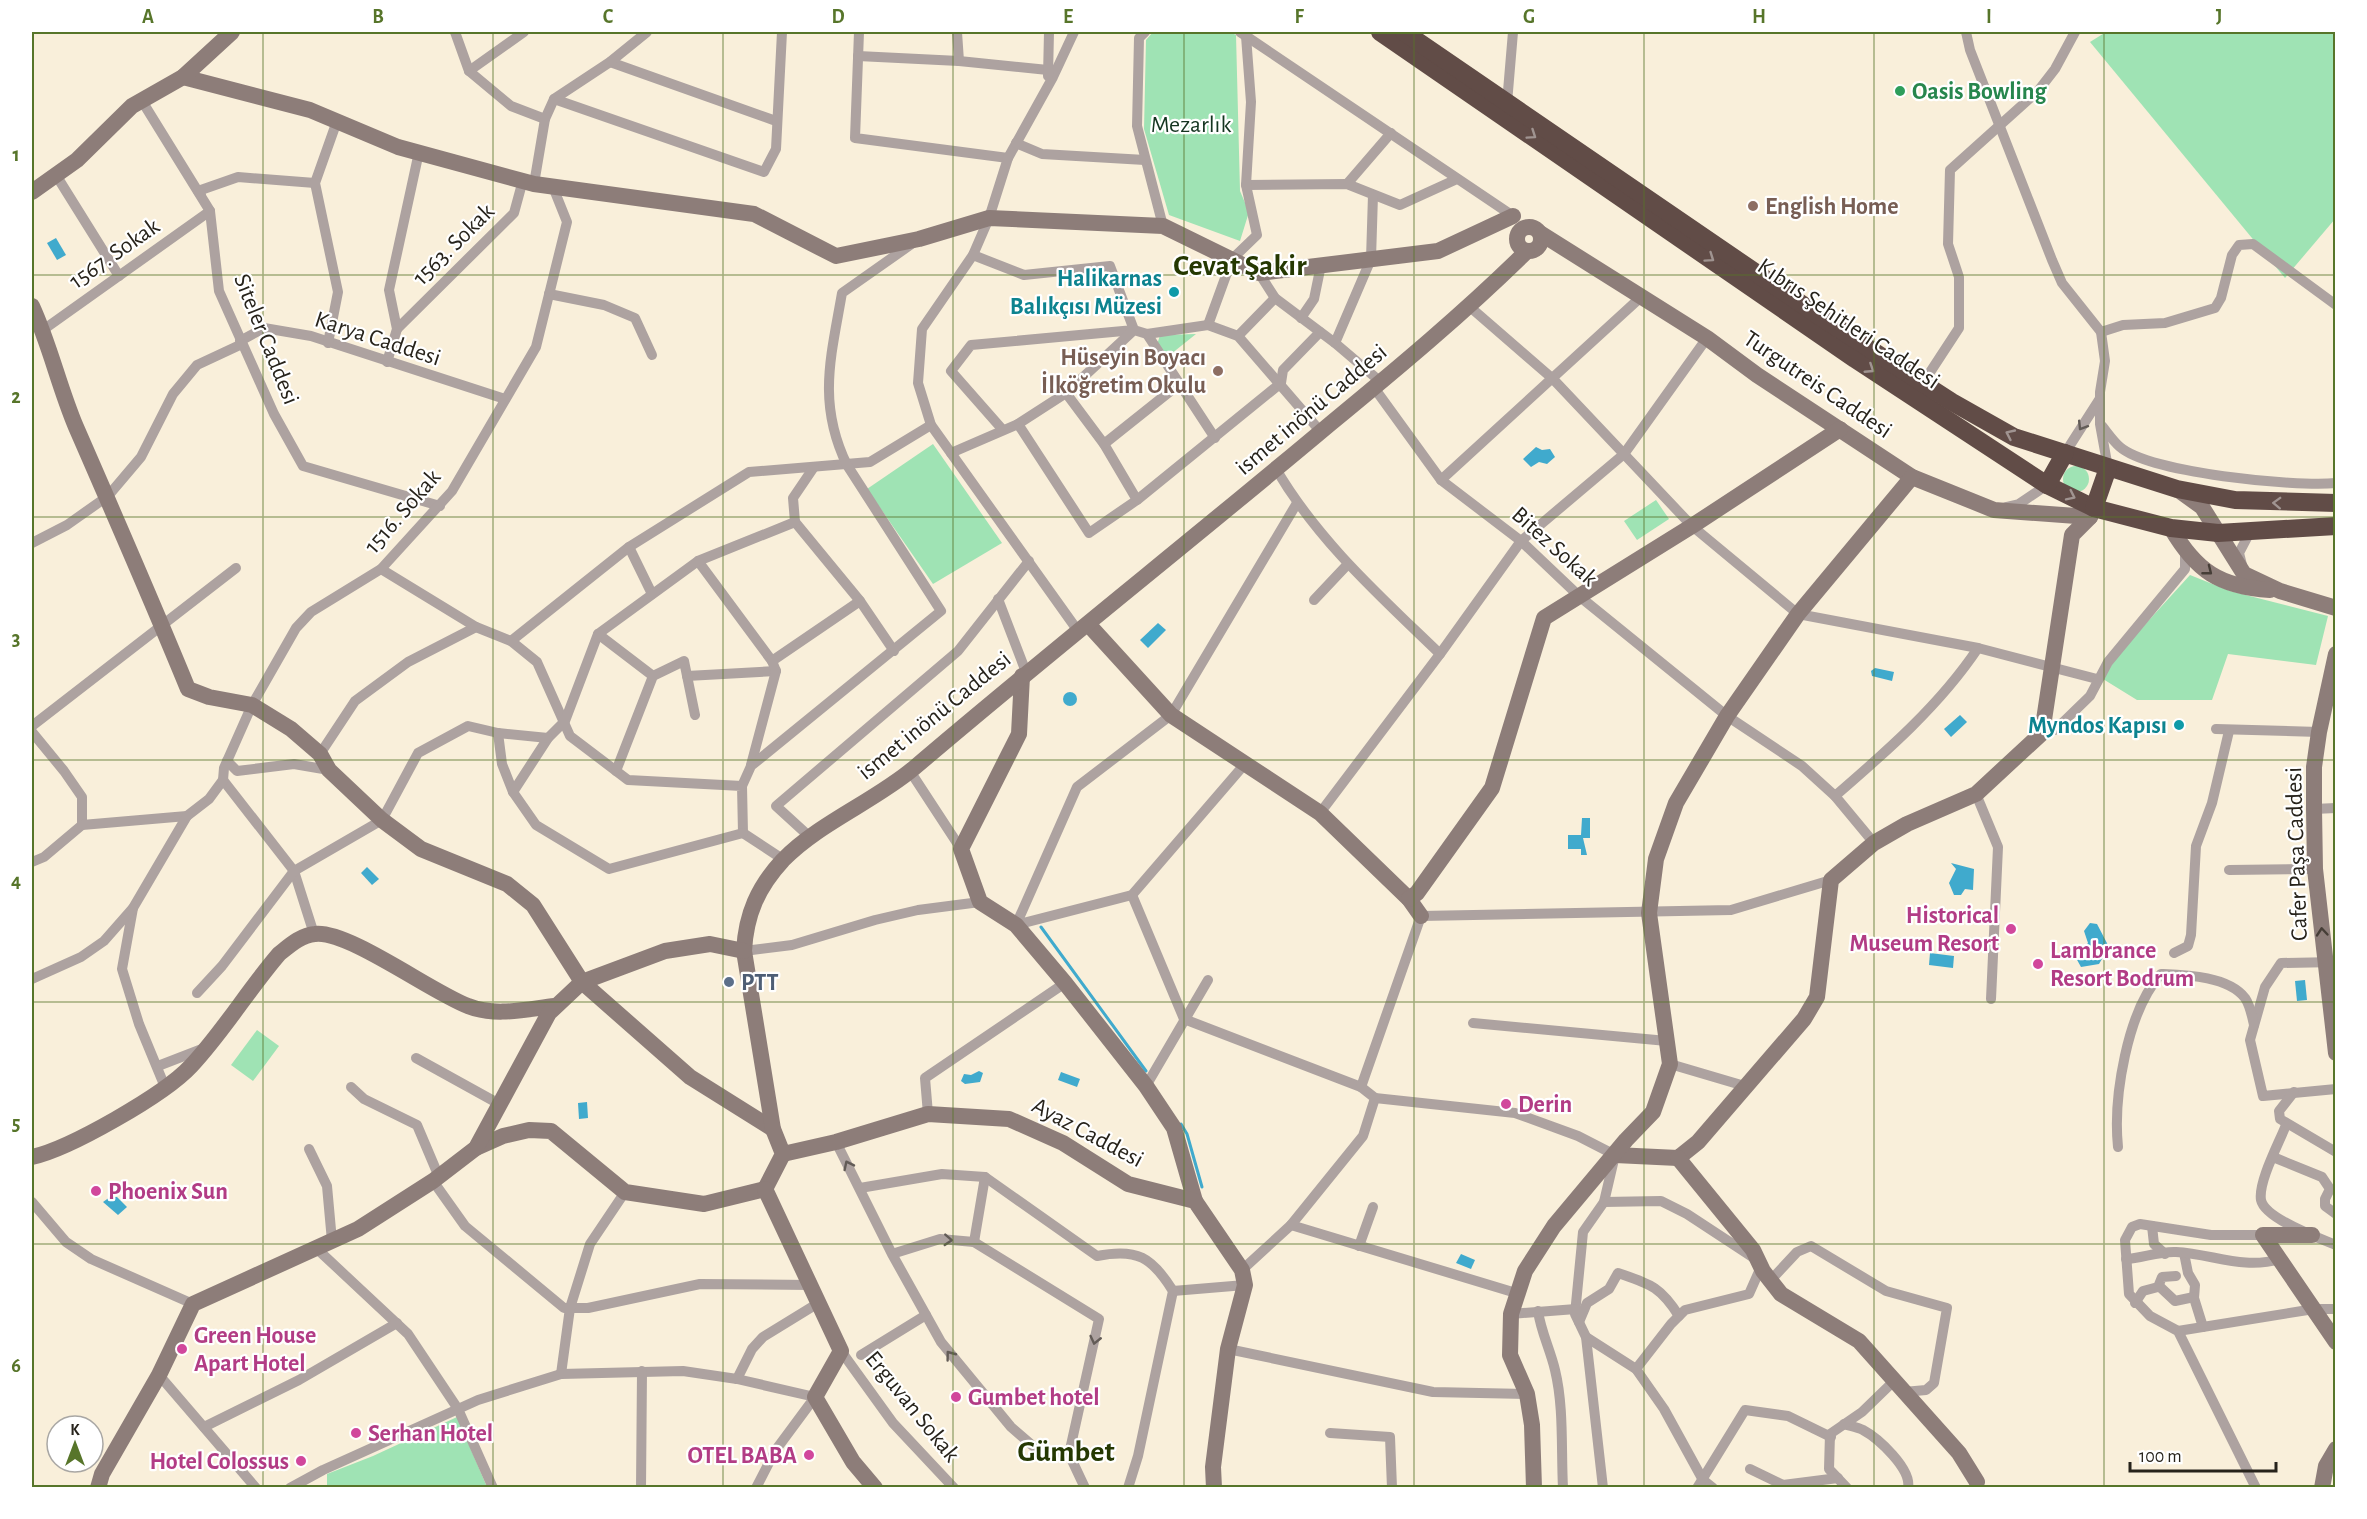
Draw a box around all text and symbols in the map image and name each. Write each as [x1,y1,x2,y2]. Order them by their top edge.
text: A [142,7,154,27]
text: B [372,7,384,27]
text: C [603,7,614,27]
text: D [831,7,845,27]
text: E [1063,7,1073,27]
text: F [1294,7,1304,27]
text: G [1523,7,1535,27]
text: H [1752,7,1766,27]
text: I [1986,7,1992,27]
text: J [2216,7,2222,27]
place label: Oasis Bowling [1912,80,2048,104]
marker: Oasis Bowling [1893,84,1907,98]
park label: Mezarlık [1151,113,1231,137]
one-way arrow [1525,128,1536,139]
text: 1 [12,145,20,165]
place label: English Home [1765,195,1899,219]
street label: 1563. Sokak [408,199,499,290]
marker: English Home [1746,199,1760,213]
street label: 1567. Sokak [65,214,164,294]
district label: Cevat Şakir [1173,251,1307,281]
one-way arrow [1703,251,1714,262]
street label: Kıbrıs Şehitleri Caddesi [1753,254,1944,394]
place label: Halikarnas Balıkçısı Müzesi [1010,267,1162,319]
street label: Siteler Caddesi [229,271,303,408]
marker: Halikarnas Balıkçısı Müzesi [1167,285,1181,299]
street label: Karya Caddesi [312,307,444,371]
street label: Turgutreis Caddesi [1739,327,1896,443]
street label: ismet inönü Caddesi [1232,340,1392,480]
place label: Hüseyin Boyacı İlköğretim Okulu [1041,346,1206,398]
one-way arrow [1864,362,1875,373]
marker: Hüseyin Boyacı İlköğretim Okulu [1211,364,1225,378]
text: 2 [11,387,21,407]
one-way arrow [2078,419,2089,430]
one-way arrow [2005,429,2016,441]
street label: 1516. Sokak [360,465,445,558]
one-way arrow [2064,489,2075,501]
one-way arrow [2273,497,2282,509]
street label: Bitez Sokak [1507,502,1602,591]
one-way arrow [2202,564,2213,575]
text: 3 [12,629,20,649]
street label: ismet inönü Caddesi [854,647,1016,785]
place label: Myndos Kapısı [2028,714,2167,738]
marker: Myndos Kapısı [2172,718,2186,732]
street label: Cafer Paşa Caddesi [2282,767,2312,941]
text: 4 [11,871,21,891]
place label: Historical Museum Resort [1850,904,1999,956]
marker: Historical Museum Resort [2004,922,2018,936]
one-way arrow [2316,928,2329,937]
place label: Lambrance Resort Bodrum [2050,939,2194,991]
marker: Lambrance Resort Bodrum [2031,957,2045,971]
place label: PTT [741,971,779,995]
marker: PTT [722,975,736,989]
place label: Derin [1518,1093,1572,1117]
street label: Ayaz Caddesi [1028,1094,1147,1172]
marker: Derin [1499,1097,1513,1111]
text: 5 [12,1114,20,1134]
one-way arrow [844,1160,855,1171]
place label: Phoenix Sun [108,1180,228,1204]
marker: Phoenix Sun [89,1184,103,1198]
one-way arrow [944,1234,953,1247]
place label: Green House Apart Hotel [194,1324,316,1376]
one-way arrow [1089,1335,1102,1345]
marker: Green House Apart Hotel [175,1342,189,1356]
street label: Erguvan Sokak [860,1347,964,1467]
one-way arrow [946,1351,957,1362]
text: 6 [11,1356,21,1376]
place label: Gumbet hotel [968,1386,1099,1410]
marker: Gumbet hotel [949,1390,963,1404]
north arrow [45,1414,105,1474]
text: K [70,1422,80,1438]
place label: Serhan Hotel [368,1422,493,1446]
marker: Serhan Hotel [349,1426,363,1440]
scale bar [2130,1435,2276,1473]
district label: Gümbet [1017,1437,1115,1467]
place label: OTEL BABA [688,1444,798,1468]
marker: OTEL BABA [802,1448,816,1462]
text: 100 m [2139,1448,2182,1466]
place label: Hotel Colossus [150,1450,289,1474]
marker: Hotel Colossus [294,1454,308,1468]

